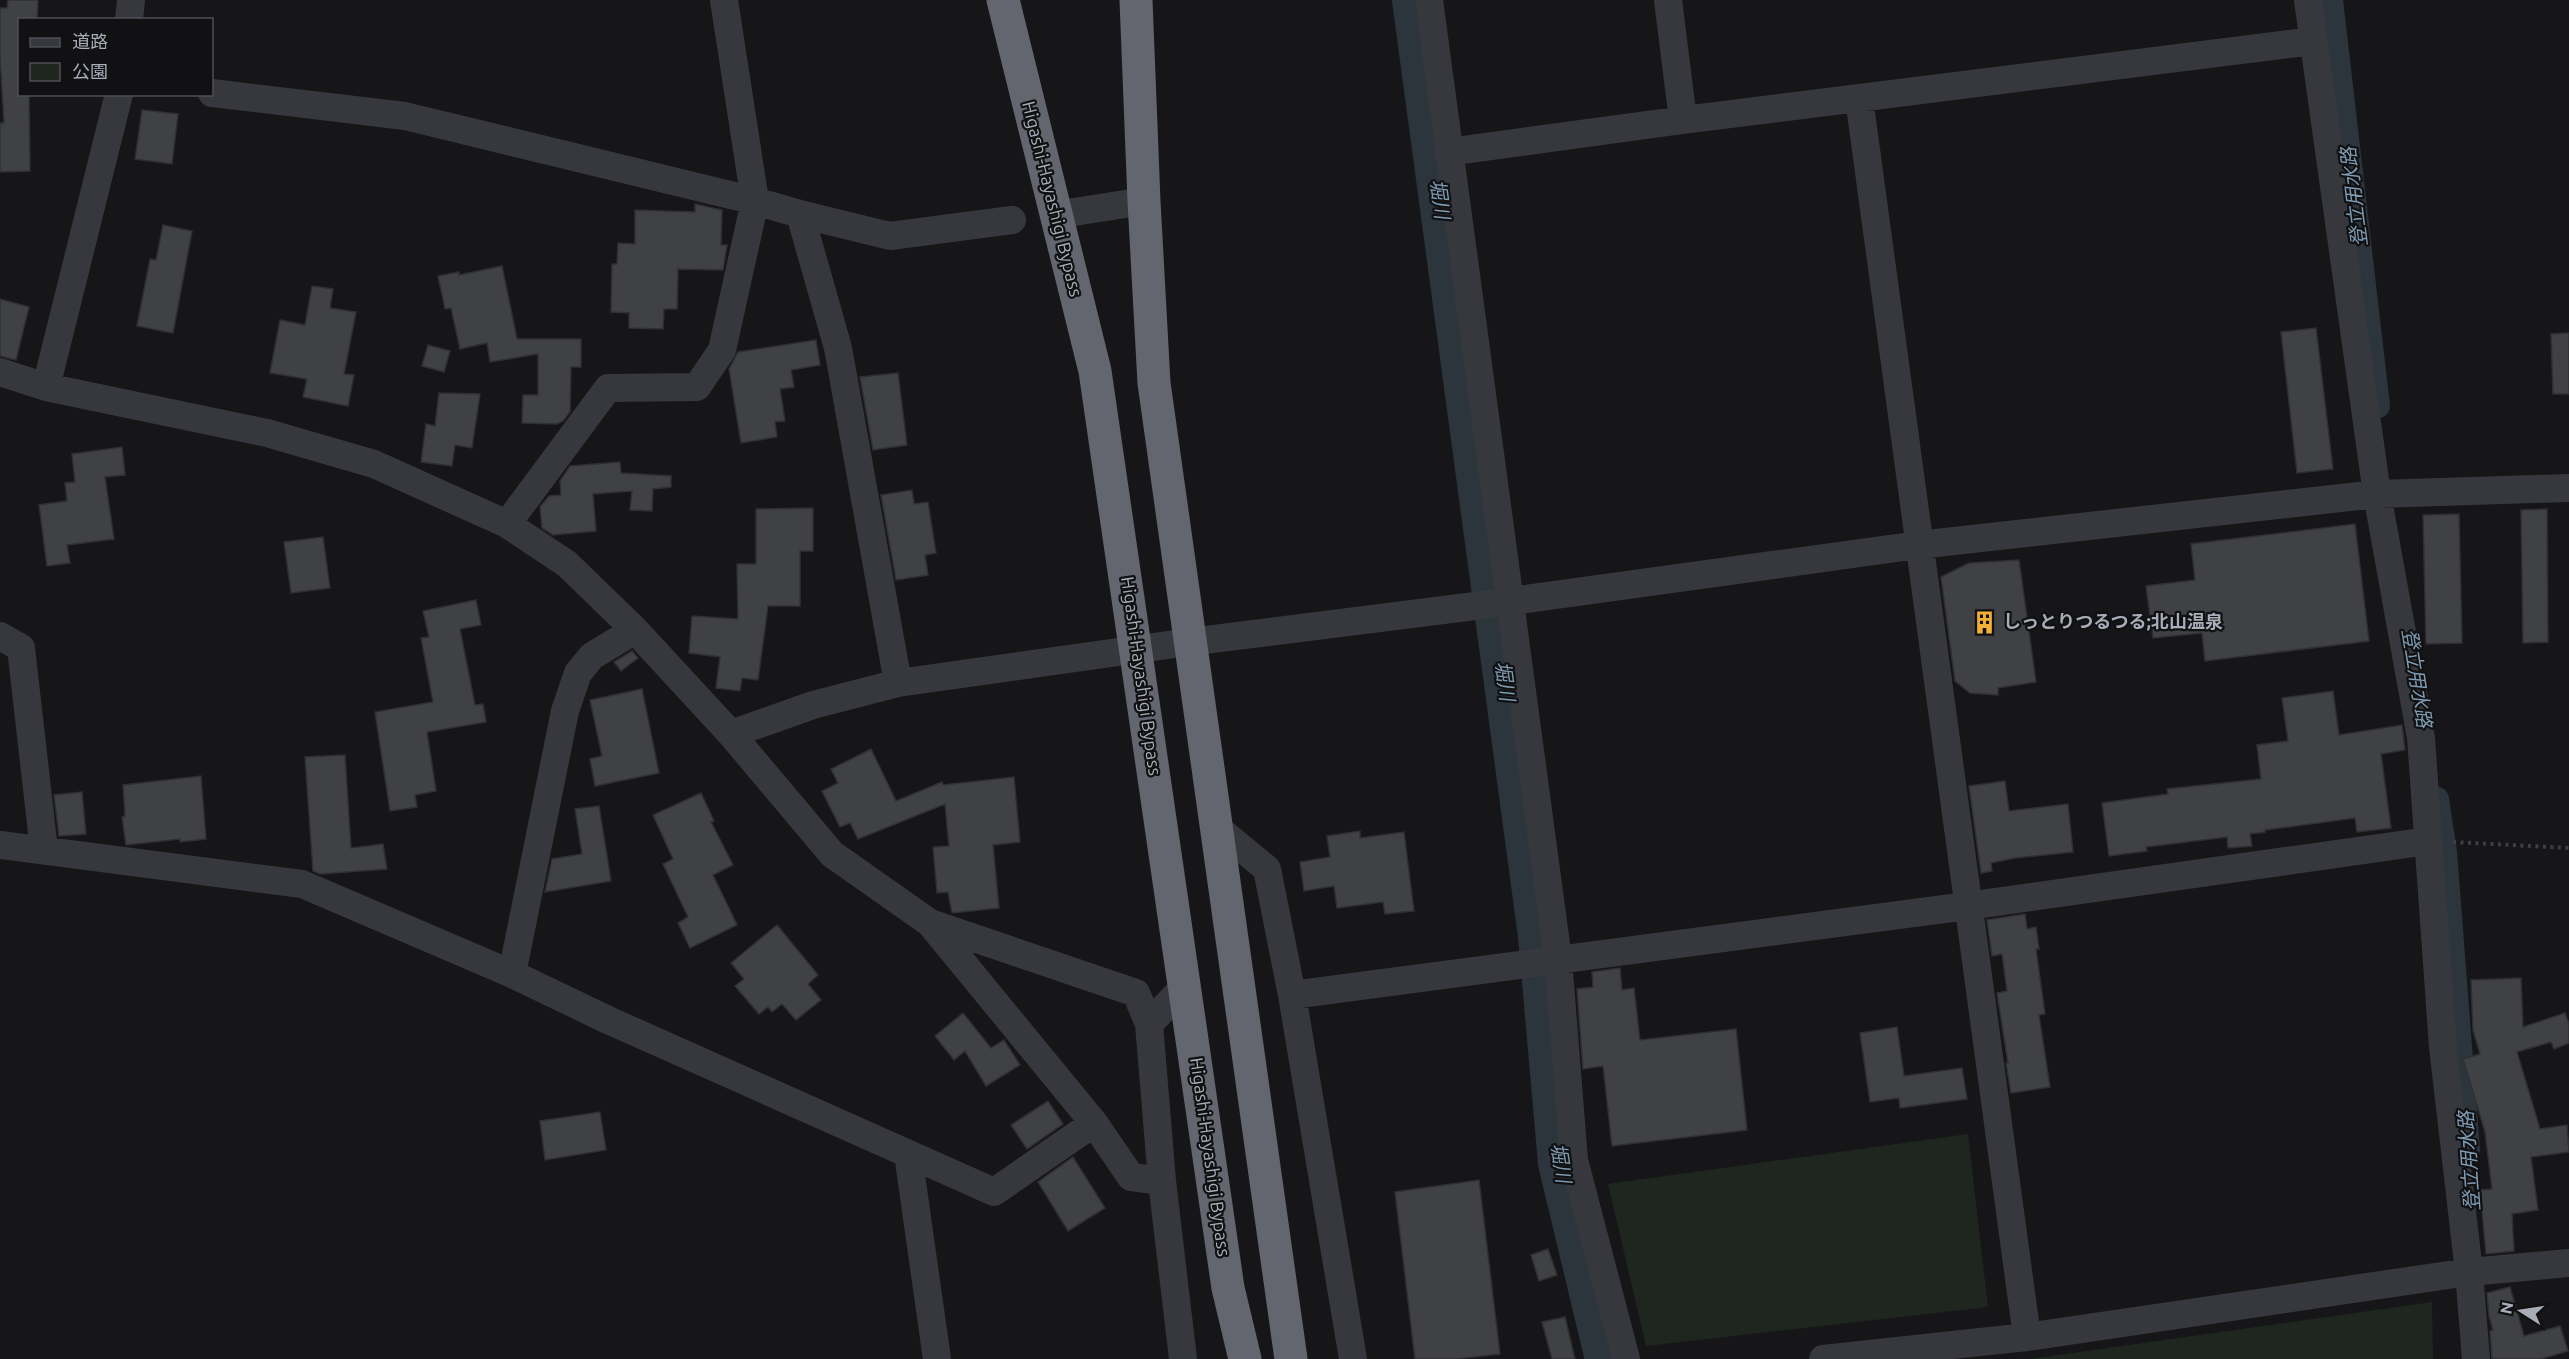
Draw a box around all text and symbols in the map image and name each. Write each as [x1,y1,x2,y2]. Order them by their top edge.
legend [18,18,213,96]
text: 道路 [72,31,108,51]
text: 公園 [72,61,108,81]
street label: Higashi-Hayashigi Bypass [1019,99,1087,299]
water label: 登立用水路 [2336,144,2371,248]
water label: 堀川 [1426,178,1455,222]
street label: Higashi-Hayashigi Bypass [1118,575,1166,777]
building icon: しっとりつるつる;北山温泉 [1972,609,1998,635]
place label: しっとりつるつる;北山温泉 [2003,611,2223,631]
water label: 登立用水路 [2398,627,2437,731]
water label: 堀川 [1491,660,1520,704]
street label: Higashi-Hayashigi Bypass [1187,1056,1235,1258]
water label: 登立用水路 [2453,1108,2483,1212]
water label: 堀川 [1547,1141,1576,1186]
north arrow [2491,1281,2551,1341]
text: N [2496,1300,2516,1316]

